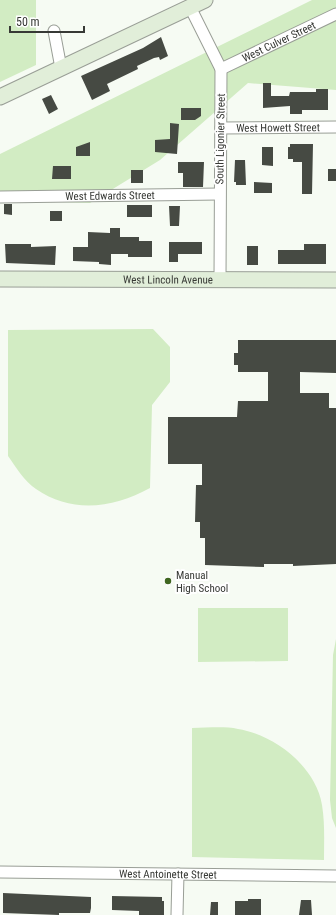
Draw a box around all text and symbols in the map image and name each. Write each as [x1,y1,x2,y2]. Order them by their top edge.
scale bar [10,8,84,34]
text: 50 m [16,15,40,29]
street label: West Culver Street [240,19,318,65]
street label: South Ligonier Street [213,93,228,185]
street label: West Howett Street [236,121,320,135]
street label: West Edwards Street [65,189,155,203]
street label: West Lincoln Avenue [123,273,213,287]
place label: Manual High School [176,569,228,595]
marker: Manual High School [163,576,173,586]
street label: West Antoinette Street [119,867,217,882]

